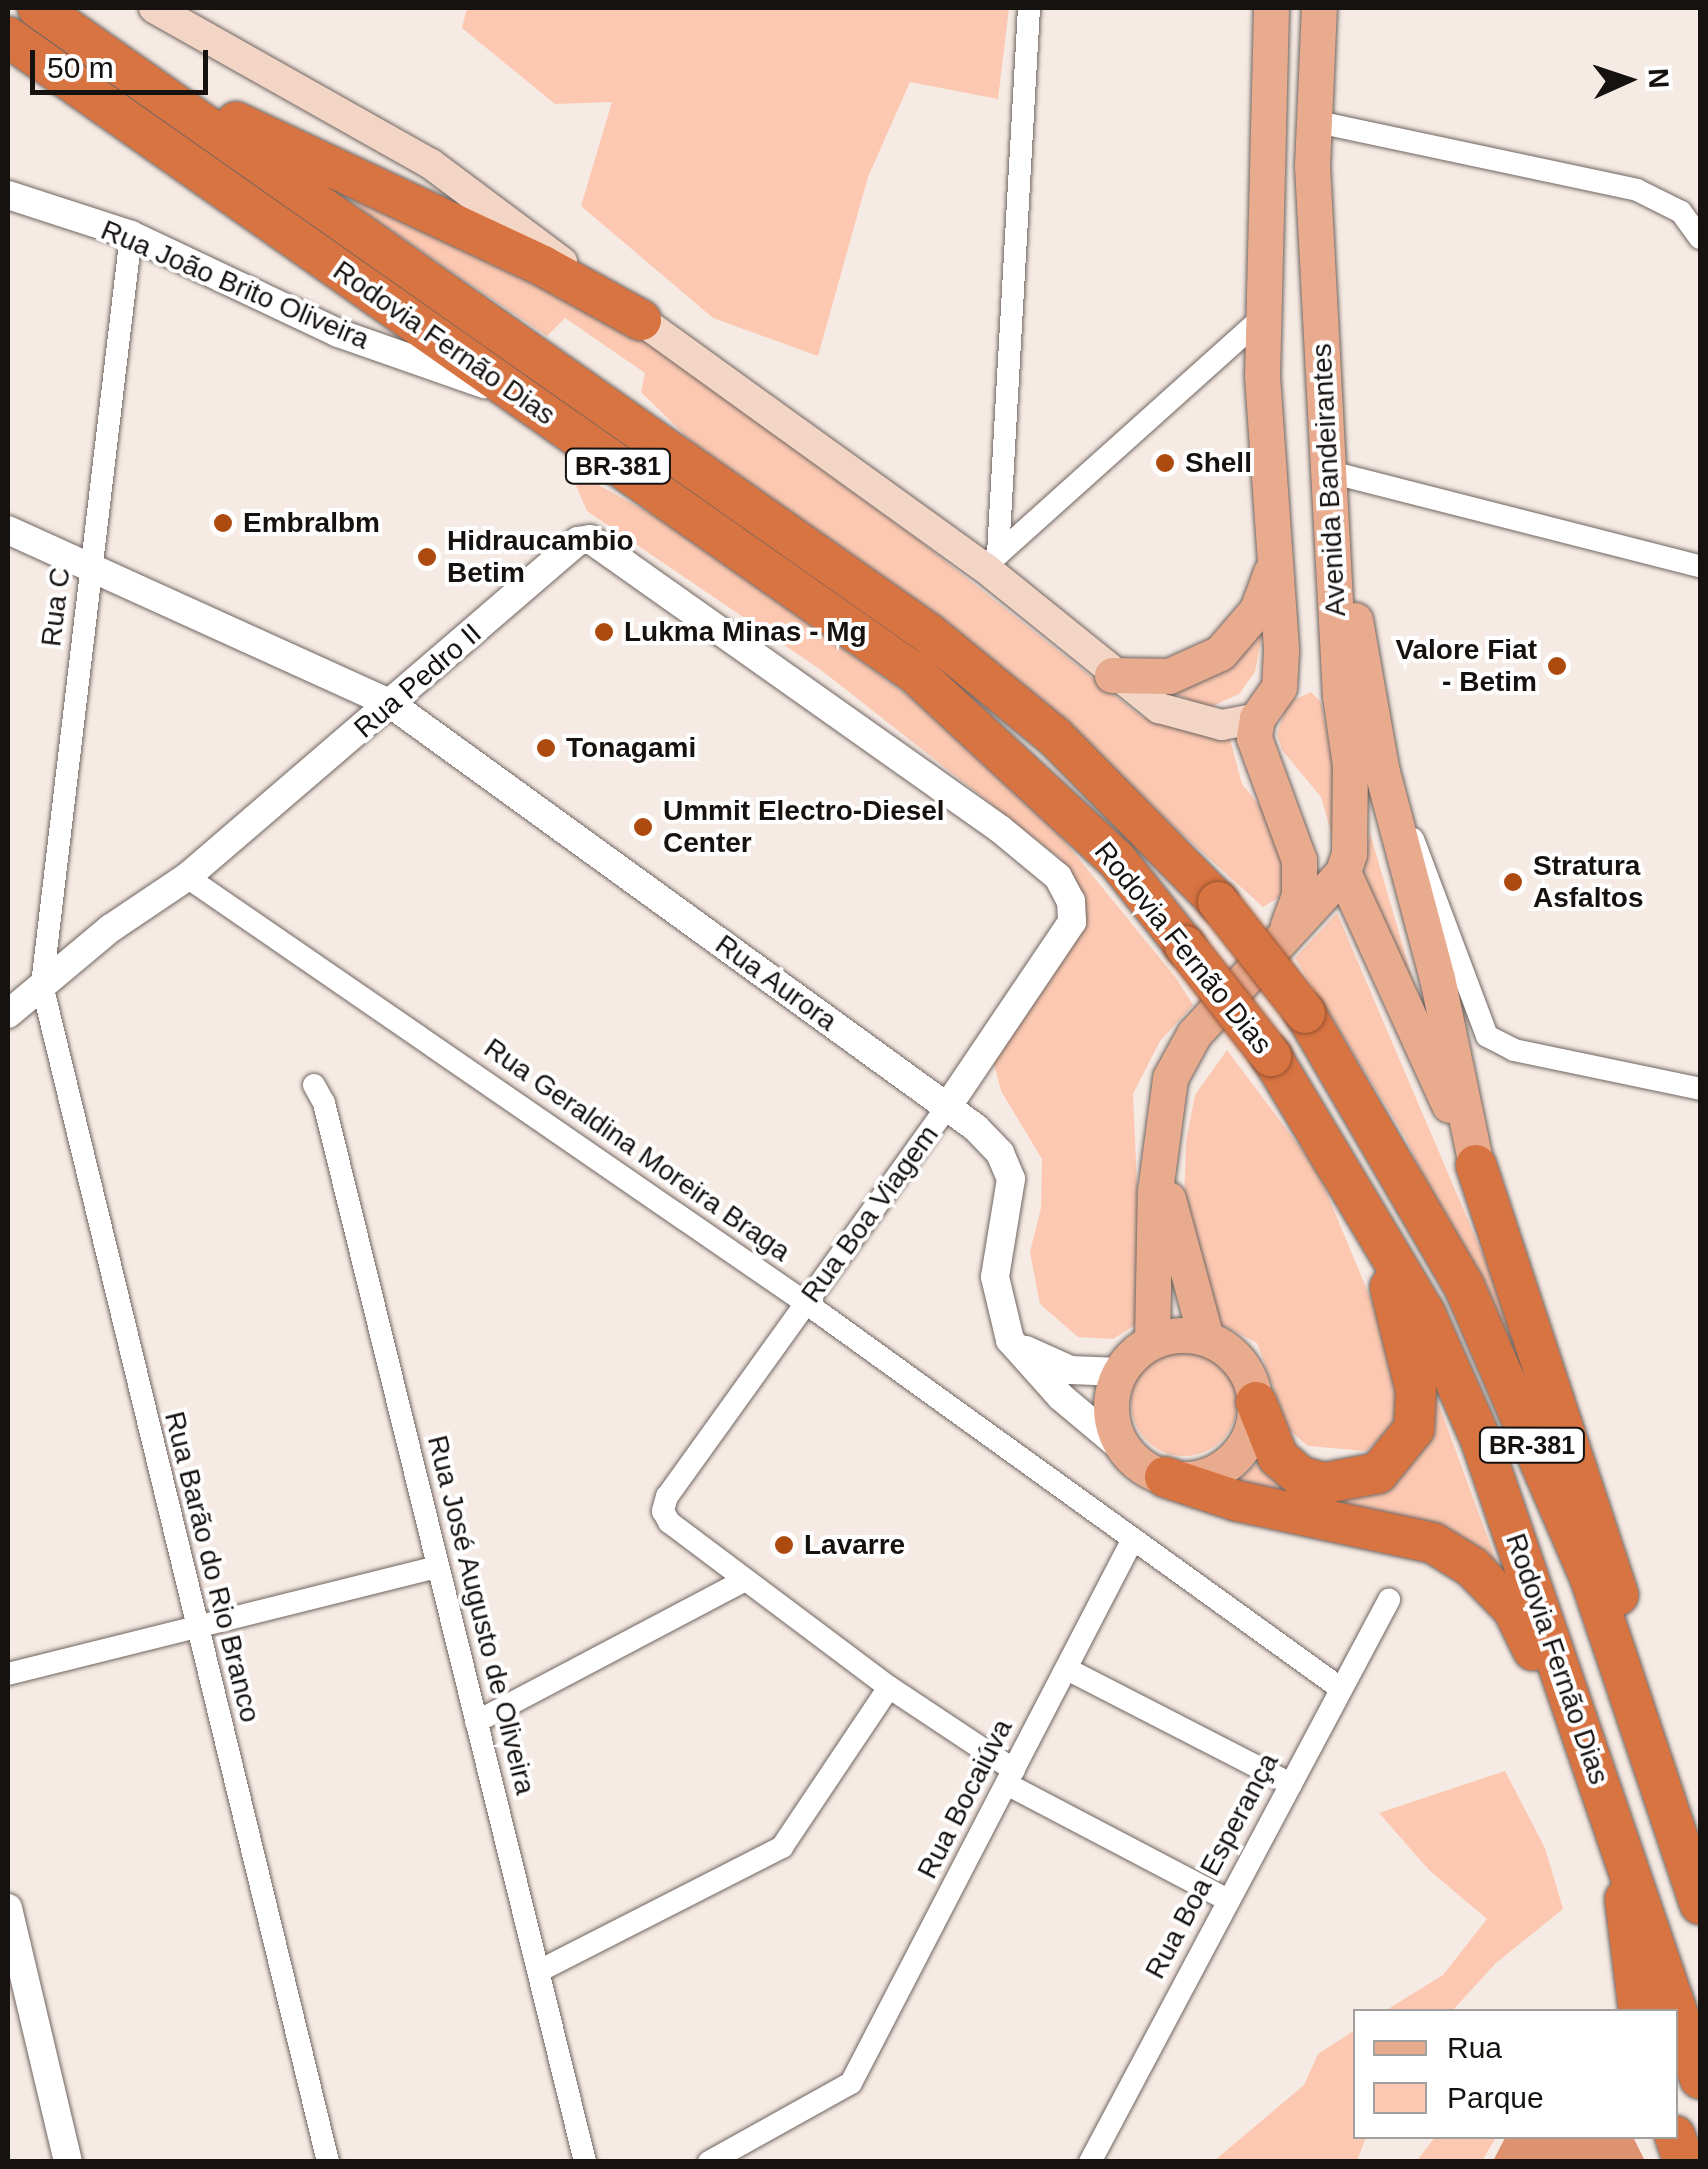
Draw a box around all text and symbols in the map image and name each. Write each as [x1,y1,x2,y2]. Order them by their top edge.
scale bar [35,30,212,92]
north arrow [1578,30,1678,130]
text: 50 m [47,51,114,84]
text: N [1642,67,1674,89]
street label: Rua João Brito Oliveira [96,213,374,357]
street label: Rodovia Fernão Dias [327,254,561,432]
street label: Avenida Bandeirantes [1305,343,1353,617]
road number: BR-381 [563,446,673,486]
place label: Shell [1185,446,1252,480]
marker: Shell [1154,452,1176,474]
place label: Embralbm [243,506,380,540]
marker: Embralbm [212,512,234,534]
place label: Hidraucambio Betim [447,524,634,590]
marker: Hidraucambio Betim [416,546,438,568]
street label: Rua C [34,566,78,648]
place label: Lukma Minas - Mg [624,615,867,649]
street label: Rua Pedro II [348,617,488,745]
marker: Lukma Minas - Mg [593,621,615,643]
place label: Valore Fiat - Betim [1395,633,1537,699]
marker: Valore Fiat - Betim [1546,655,1568,677]
place label: Tonagami [566,731,696,765]
marker: Tonagami [535,737,557,759]
place label: Ummit Electro-Diesel Center [663,794,945,860]
marker: Ummit Electro-Diesel Center [632,816,654,838]
street label: Rodovia Fernão Dias [1087,835,1279,1061]
place label: Stratura Asfaltos [1533,849,1643,915]
marker: Stratura Asfaltos [1502,871,1524,893]
street label: Rua Aurora [708,927,844,1039]
street label: Rua Geraldina Moreira Braga [478,1031,796,1269]
street label: Rua Boa Viagem [794,1119,946,1309]
street label: Rua Barão do Rio Branco [157,1408,267,1726]
road number: BR-381 [1477,1425,1587,1465]
street label: Rua José Augusto de Oliveira [420,1431,542,1799]
place label: Lavarre [804,1528,905,1562]
street label: Rodovia Fernão Dias [1498,1529,1616,1789]
marker: Lavarre [773,1534,795,1556]
street label: Rua Bocaiúva [910,1714,1020,1884]
street label: Rua Boa Esperança [1138,1747,1286,1985]
legend [1353,2009,1678,2139]
text: Rua [1447,2031,1502,2064]
text: Parque [1447,2081,1544,2114]

